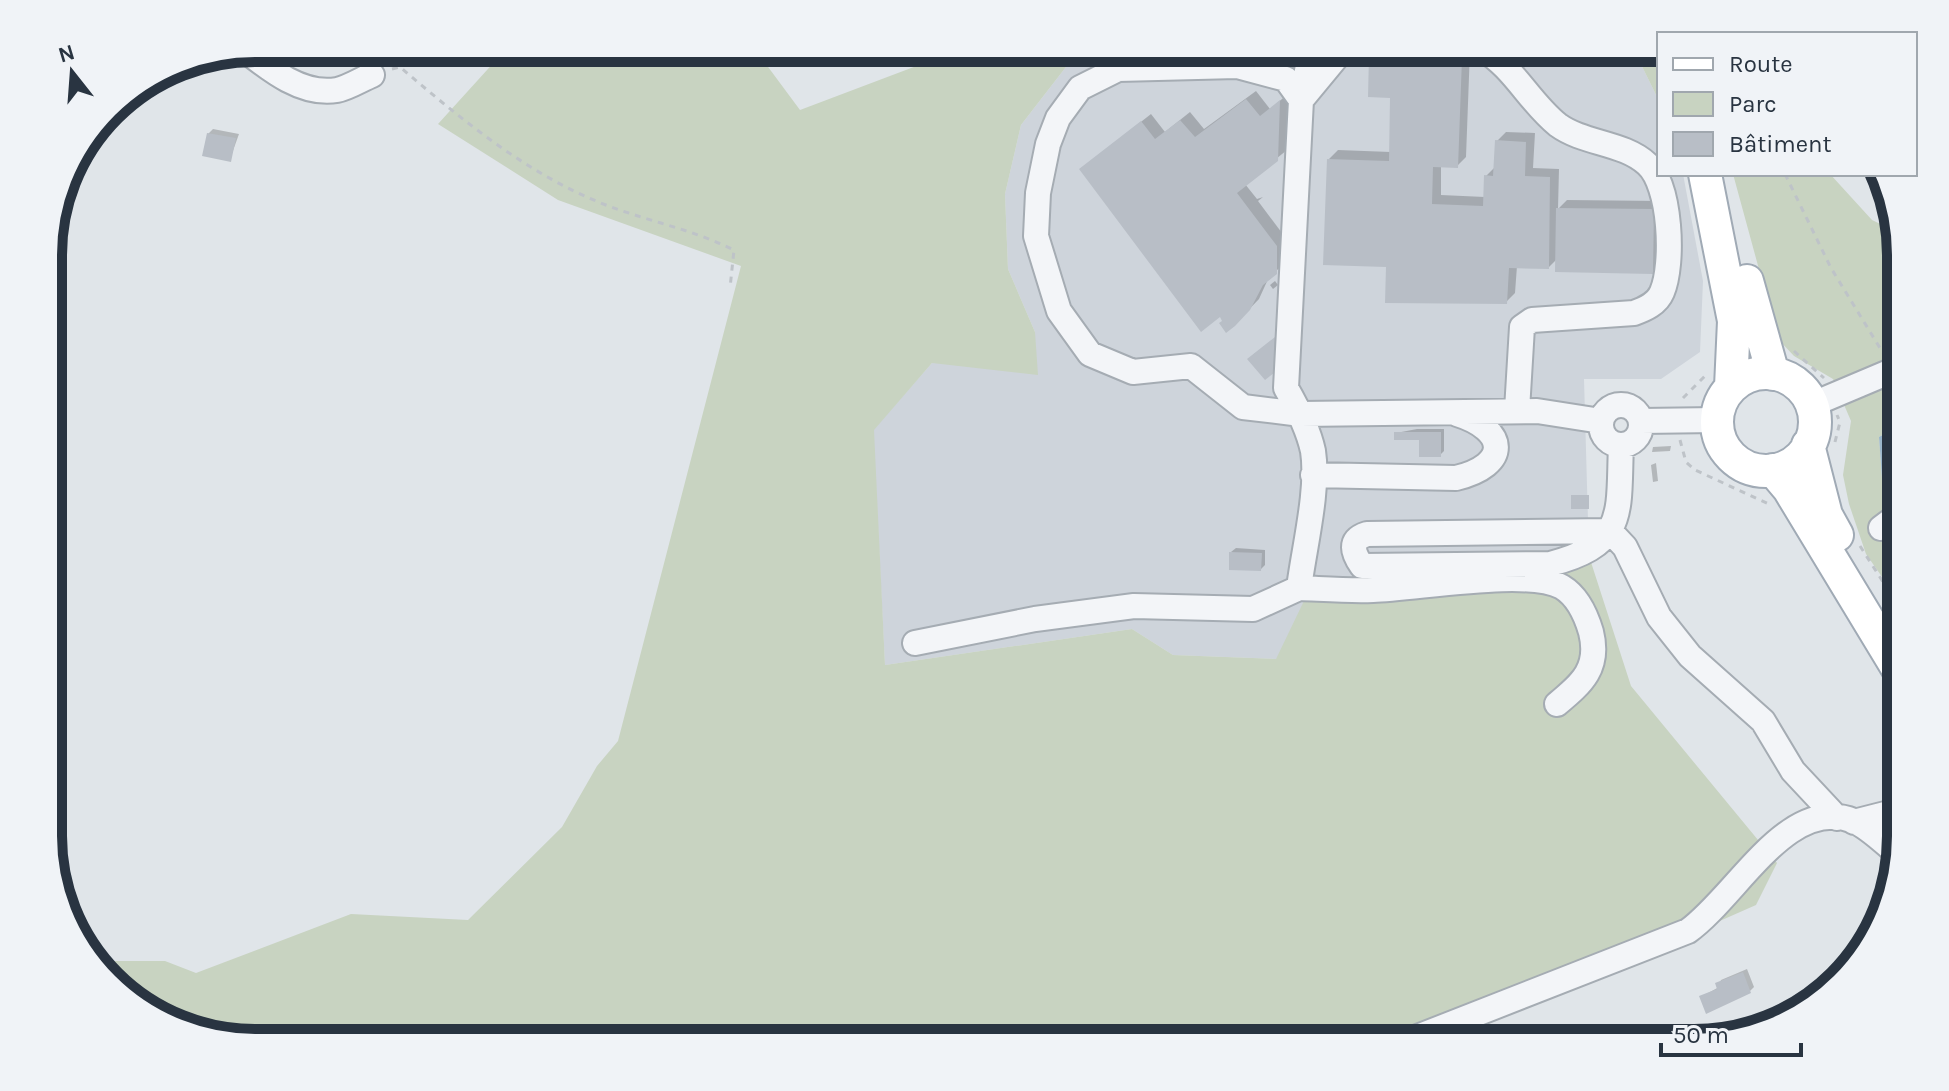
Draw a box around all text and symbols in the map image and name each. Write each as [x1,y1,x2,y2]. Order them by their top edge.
north arrow [32,32,112,112]
legend [1657,32,1917,176]
text: N [55,39,78,69]
text: Route [1729,50,1793,78]
text: Parc [1729,90,1777,118]
text: Bâtiment [1729,130,1832,158]
scale bar [1661,1007,1801,1057]
text: 50 m [1673,1021,1729,1049]

